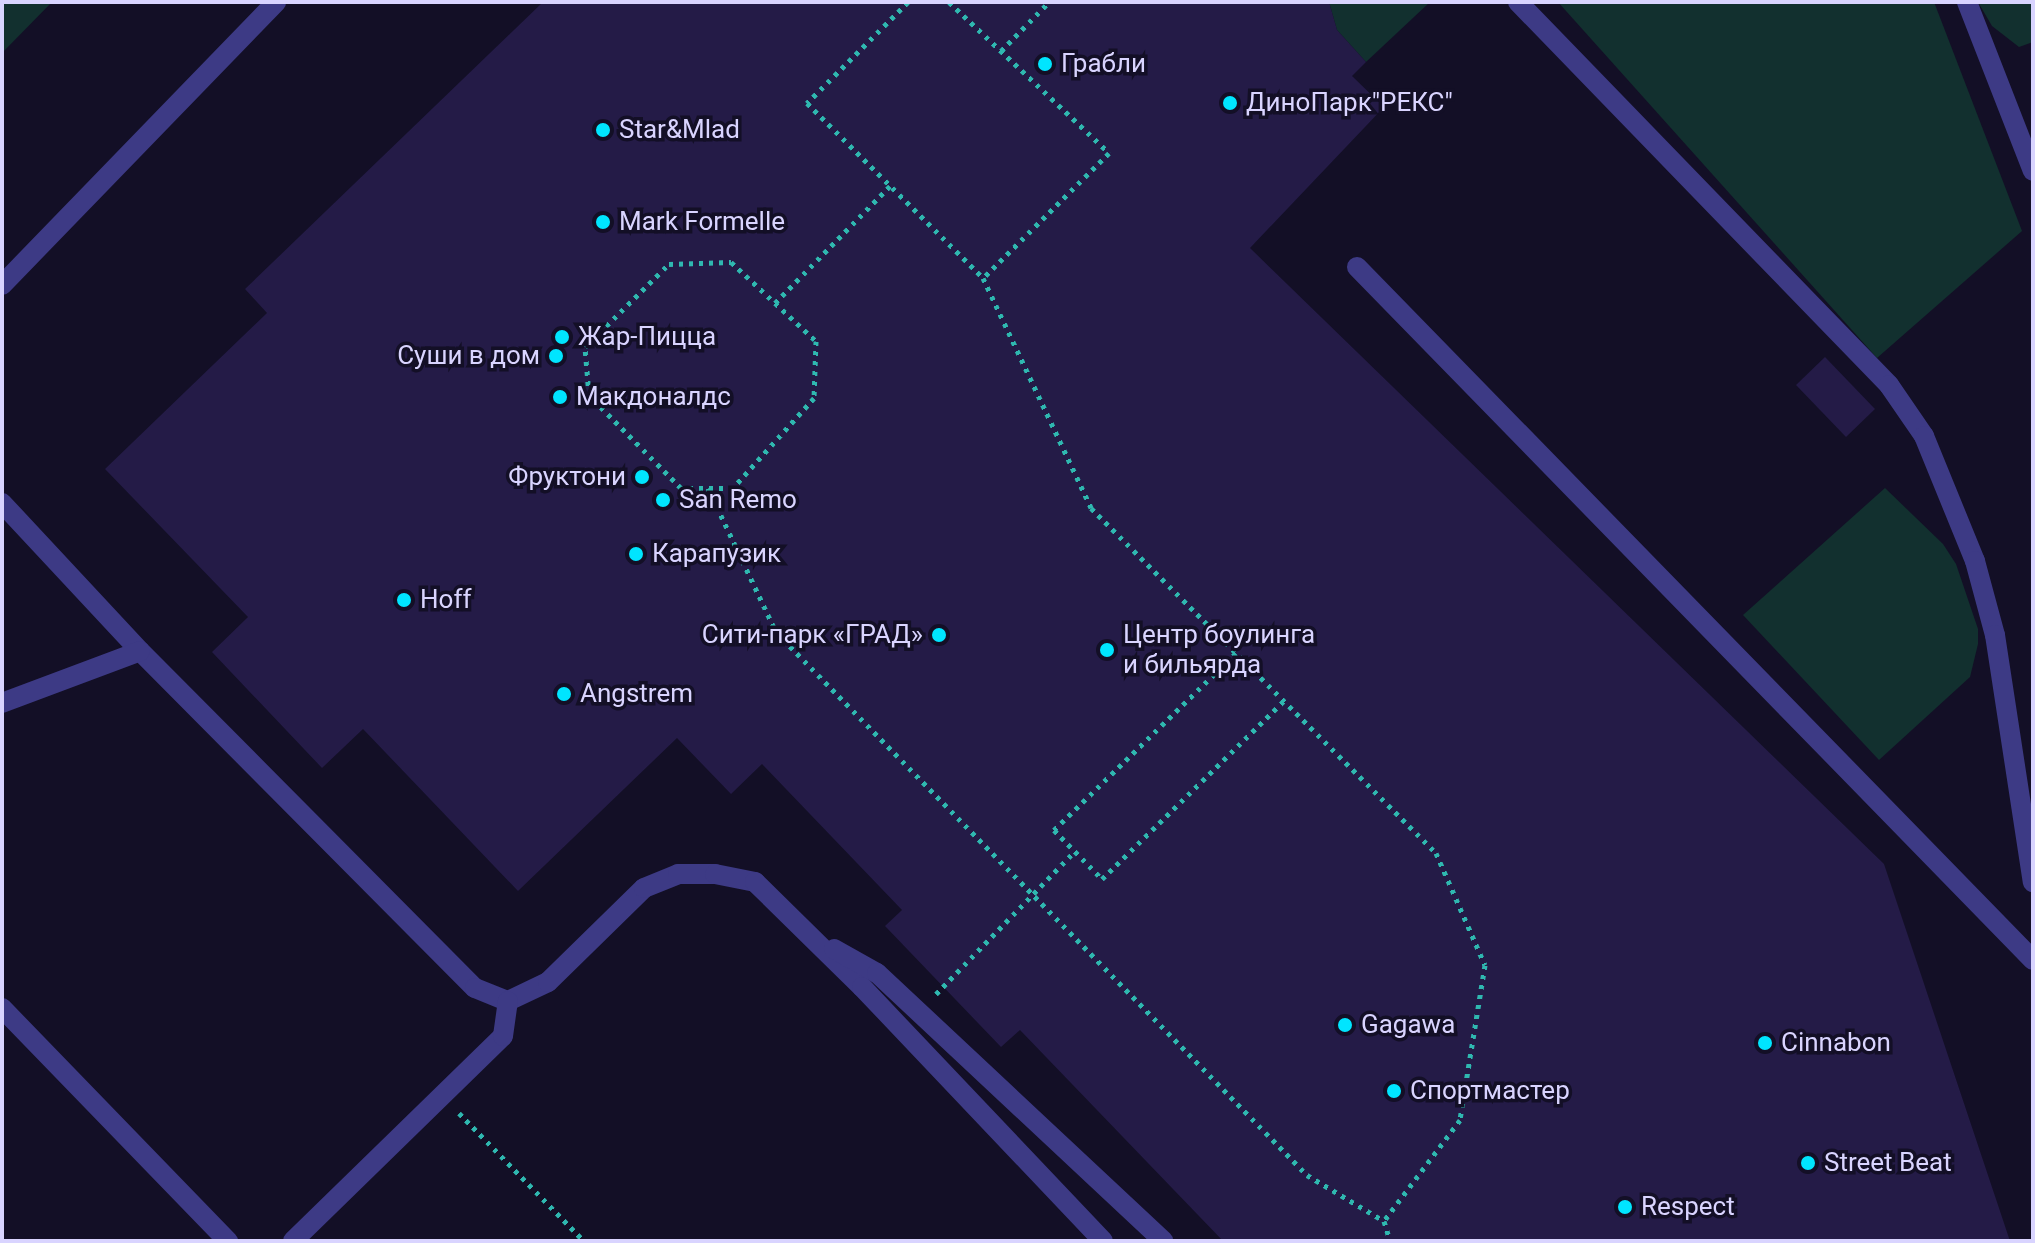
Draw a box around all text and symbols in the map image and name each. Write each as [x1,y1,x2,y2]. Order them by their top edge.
place label: Грабли [1061,48,1146,80]
marker: Грабли [1036,55,1054,73]
place label: ДиноПарк"РЕКС" [1246,87,1453,119]
marker: ДиноПарк"РЕКС" [1221,94,1239,112]
place label: Star&Mlad [619,114,740,146]
marker: Star&Mlad [594,121,612,139]
place label: Mark Formelle [619,206,785,238]
marker: Mark Formelle [594,213,612,231]
place label: Жар-Пицца [578,321,716,353]
marker: Жар-Пицца [553,328,571,346]
place label: Суши в дом [397,340,540,372]
marker: Суши в дом [547,347,565,365]
place label: Макдоналдс [576,381,731,413]
marker: Макдоналдс [551,388,569,406]
place label: Фруктони [508,461,626,493]
marker: Фруктони [633,468,651,486]
place label: San Remo [679,484,797,516]
marker: San Remo [654,491,672,509]
place label: Карапузик [652,538,781,570]
marker: Карапузик [627,545,645,563]
place label: Hoff [420,584,471,616]
marker: Hoff [395,591,413,609]
place label: Сити-парк «ГРАД» [702,619,923,651]
place label: Центр боулинга и бильярда [1123,619,1315,680]
marker: Сити-парк «ГРАД» [930,626,948,644]
marker: Центр боулинга и бильярда [1098,641,1116,659]
place label: Angstrem [580,678,693,710]
marker: Angstrem [555,685,573,703]
place label: Gagawa [1361,1009,1455,1041]
marker: Gagawa [1336,1016,1354,1034]
place label: Cinnabon [1781,1027,1891,1059]
marker: Cinnabon [1756,1034,1774,1052]
place label: Спортмастер [1410,1075,1570,1107]
marker: Спортмастер [1385,1082,1403,1100]
place label: Street Beat [1824,1147,1952,1179]
marker: Street Beat [1799,1154,1817,1172]
place label: Respect [1641,1191,1735,1223]
marker: Respect [1616,1198,1634,1216]

